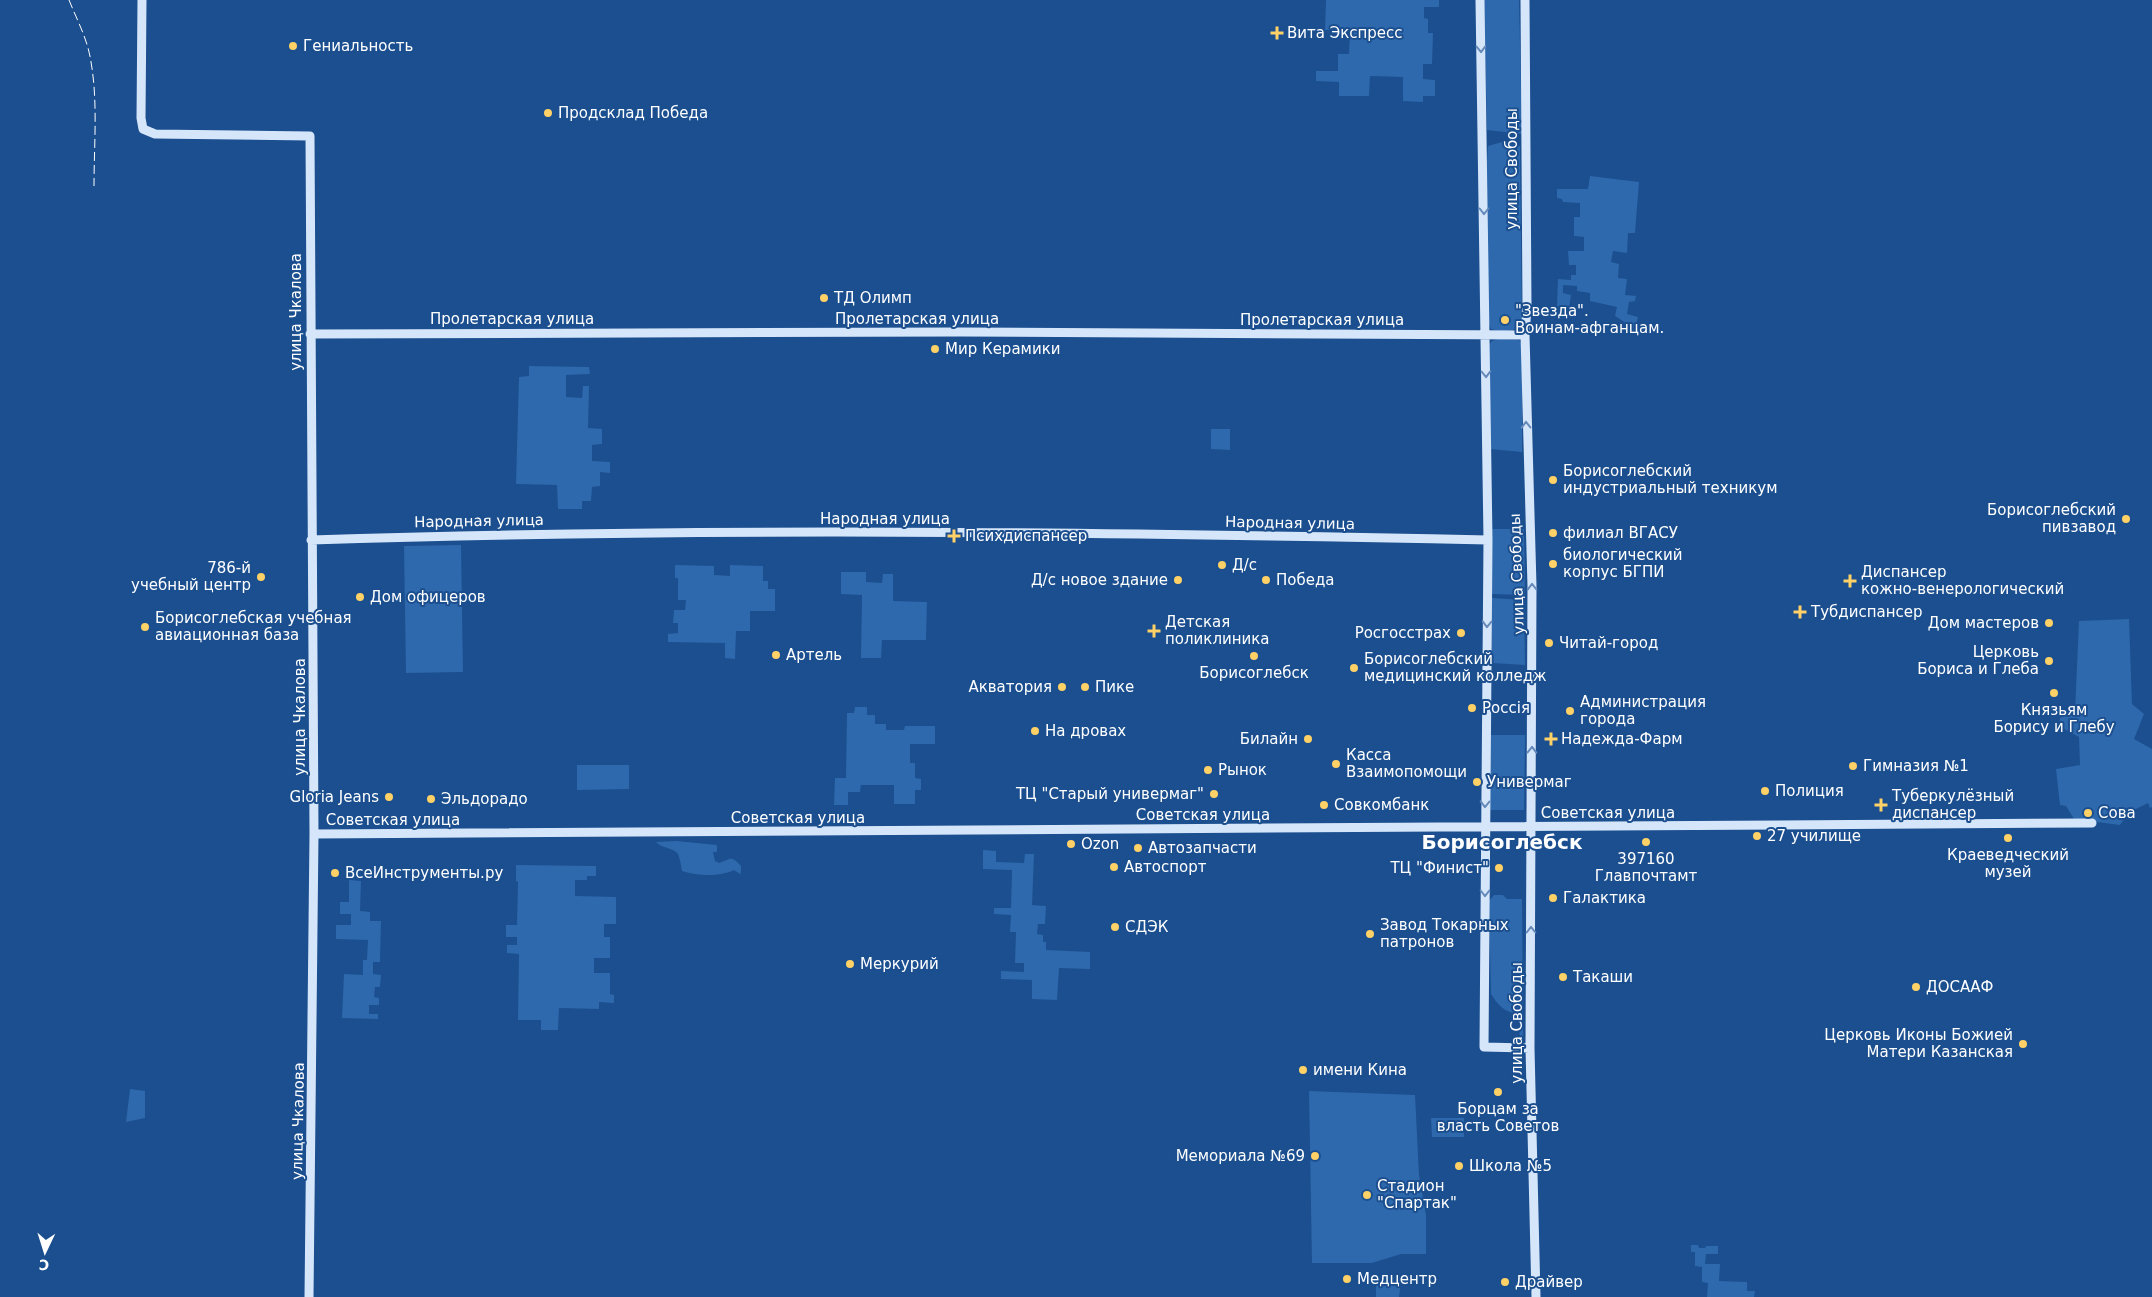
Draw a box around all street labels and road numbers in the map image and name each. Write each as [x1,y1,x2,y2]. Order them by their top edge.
street label: улица Свободы [1503,108,1521,230]
street label: улица Чкалова [287,253,305,371]
street label: Пролетарская улица [430,310,594,328]
street label: Пролетарская улица [835,310,999,328]
street label: Пролетарская улица [1240,311,1404,329]
street label: Народная улица [820,510,950,528]
street label: Народная улица [414,511,544,531]
street label: Народная улица [1225,513,1355,533]
street label: улица Свободы [1506,513,1528,635]
street label: улица Чкалова [291,658,309,776]
street label: Советская улица [1541,804,1675,822]
street label: Советская улица [1136,806,1270,824]
street label: Советская улица [731,809,865,827]
street label: Советская улица [326,811,460,829]
street label: улица Свободы [1508,962,1526,1084]
street label: улица Чкалова [288,1062,308,1180]

